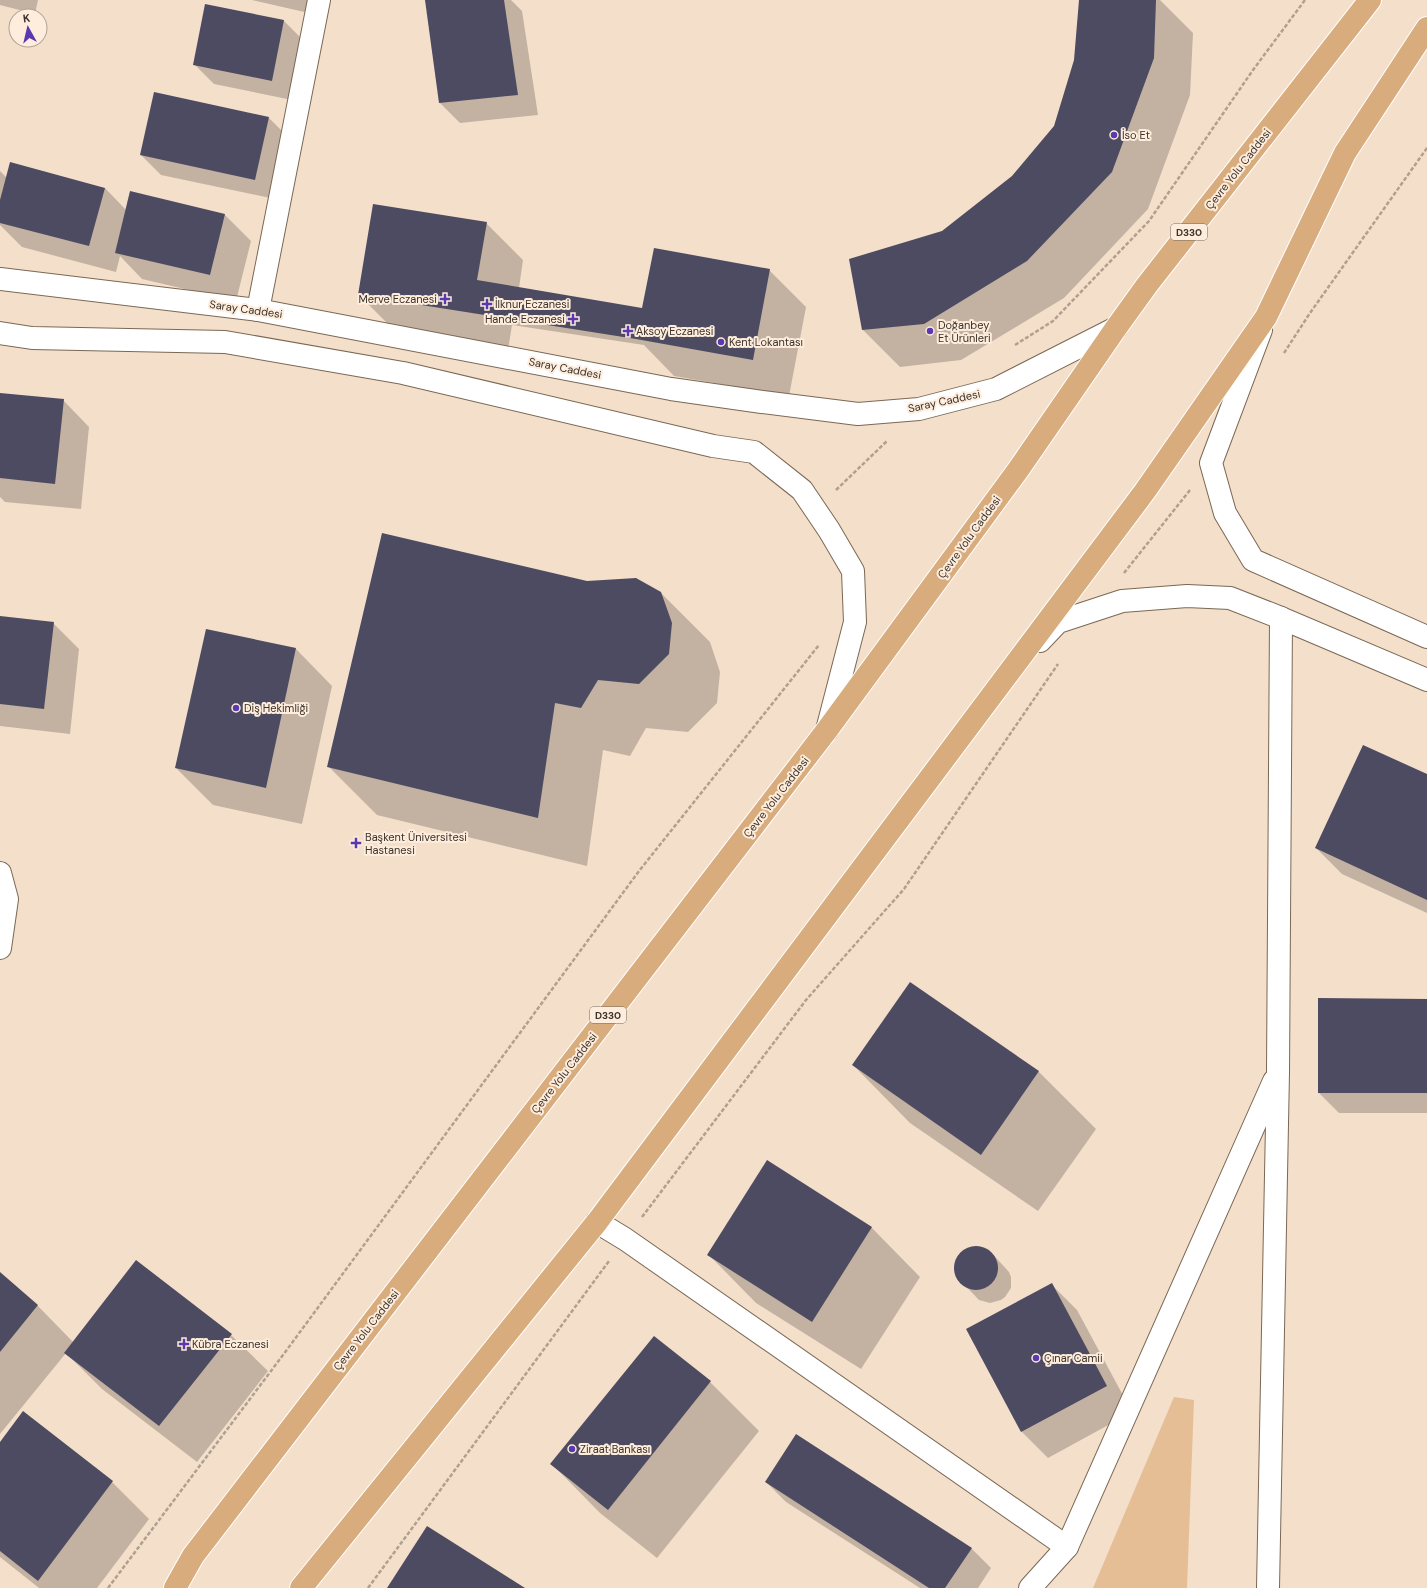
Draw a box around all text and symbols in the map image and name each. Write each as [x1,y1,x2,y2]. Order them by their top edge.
north arrow [8,8,48,48]
text: K [22,11,31,26]
street label: Çevre Yolu Caddesi [1202,126,1274,212]
place label: İso Et [1122,128,1150,142]
marker: İso Et [1109,130,1119,140]
road number: D330 [1171,224,1207,240]
place label: Merve Eczanesi [358,292,437,306]
marker: Merve Eczanesi [440,294,450,304]
street label: Saray Caddesi [209,297,283,321]
place label: İlknur Eczanesi [495,297,569,311]
marker: İlknur Eczanesi [482,299,492,309]
place label: Hande Eczanesi [485,312,565,326]
marker: Hande Eczanesi [568,314,578,324]
place label: Doğanbey Et Ürünleri [938,318,991,345]
place label: Aksoy Eczanesi [636,324,713,338]
marker: Aksoy Eczanesi [623,326,633,336]
marker: Doğanbey Et Ürünleri [925,326,935,336]
place label: Kent Lokantası [729,335,803,349]
marker: Kent Lokantası [716,337,726,347]
street label: Saray Caddesi [528,354,602,382]
street label: Saray Caddesi [907,387,981,415]
street label: Çevre Yolu Caddesi [934,493,1004,581]
place label: Diş Hekimliği [244,701,308,715]
marker: Diş Hekimliği [231,703,241,713]
street label: Çevre Yolu Caddesi [740,754,812,840]
place label: Başkent Üniversitesi Hastanesi [365,830,467,857]
marker: Başkent Üniversitesi Hastanesi [350,837,362,849]
road number: D330 [590,1007,626,1023]
street label: Çevre Yolu Caddesi [528,1030,600,1116]
street label: Çevre Yolu Caddesi [330,1287,402,1373]
place label: Kübra Eczanesi [192,1337,269,1351]
marker: Kübra Eczanesi [179,1339,189,1349]
place label: Çınar Camii [1044,1351,1103,1365]
marker: Çınar Camii [1031,1353,1041,1363]
place label: Ziraat Bankası [580,1442,650,1456]
marker: Ziraat Bankası [567,1444,577,1454]

